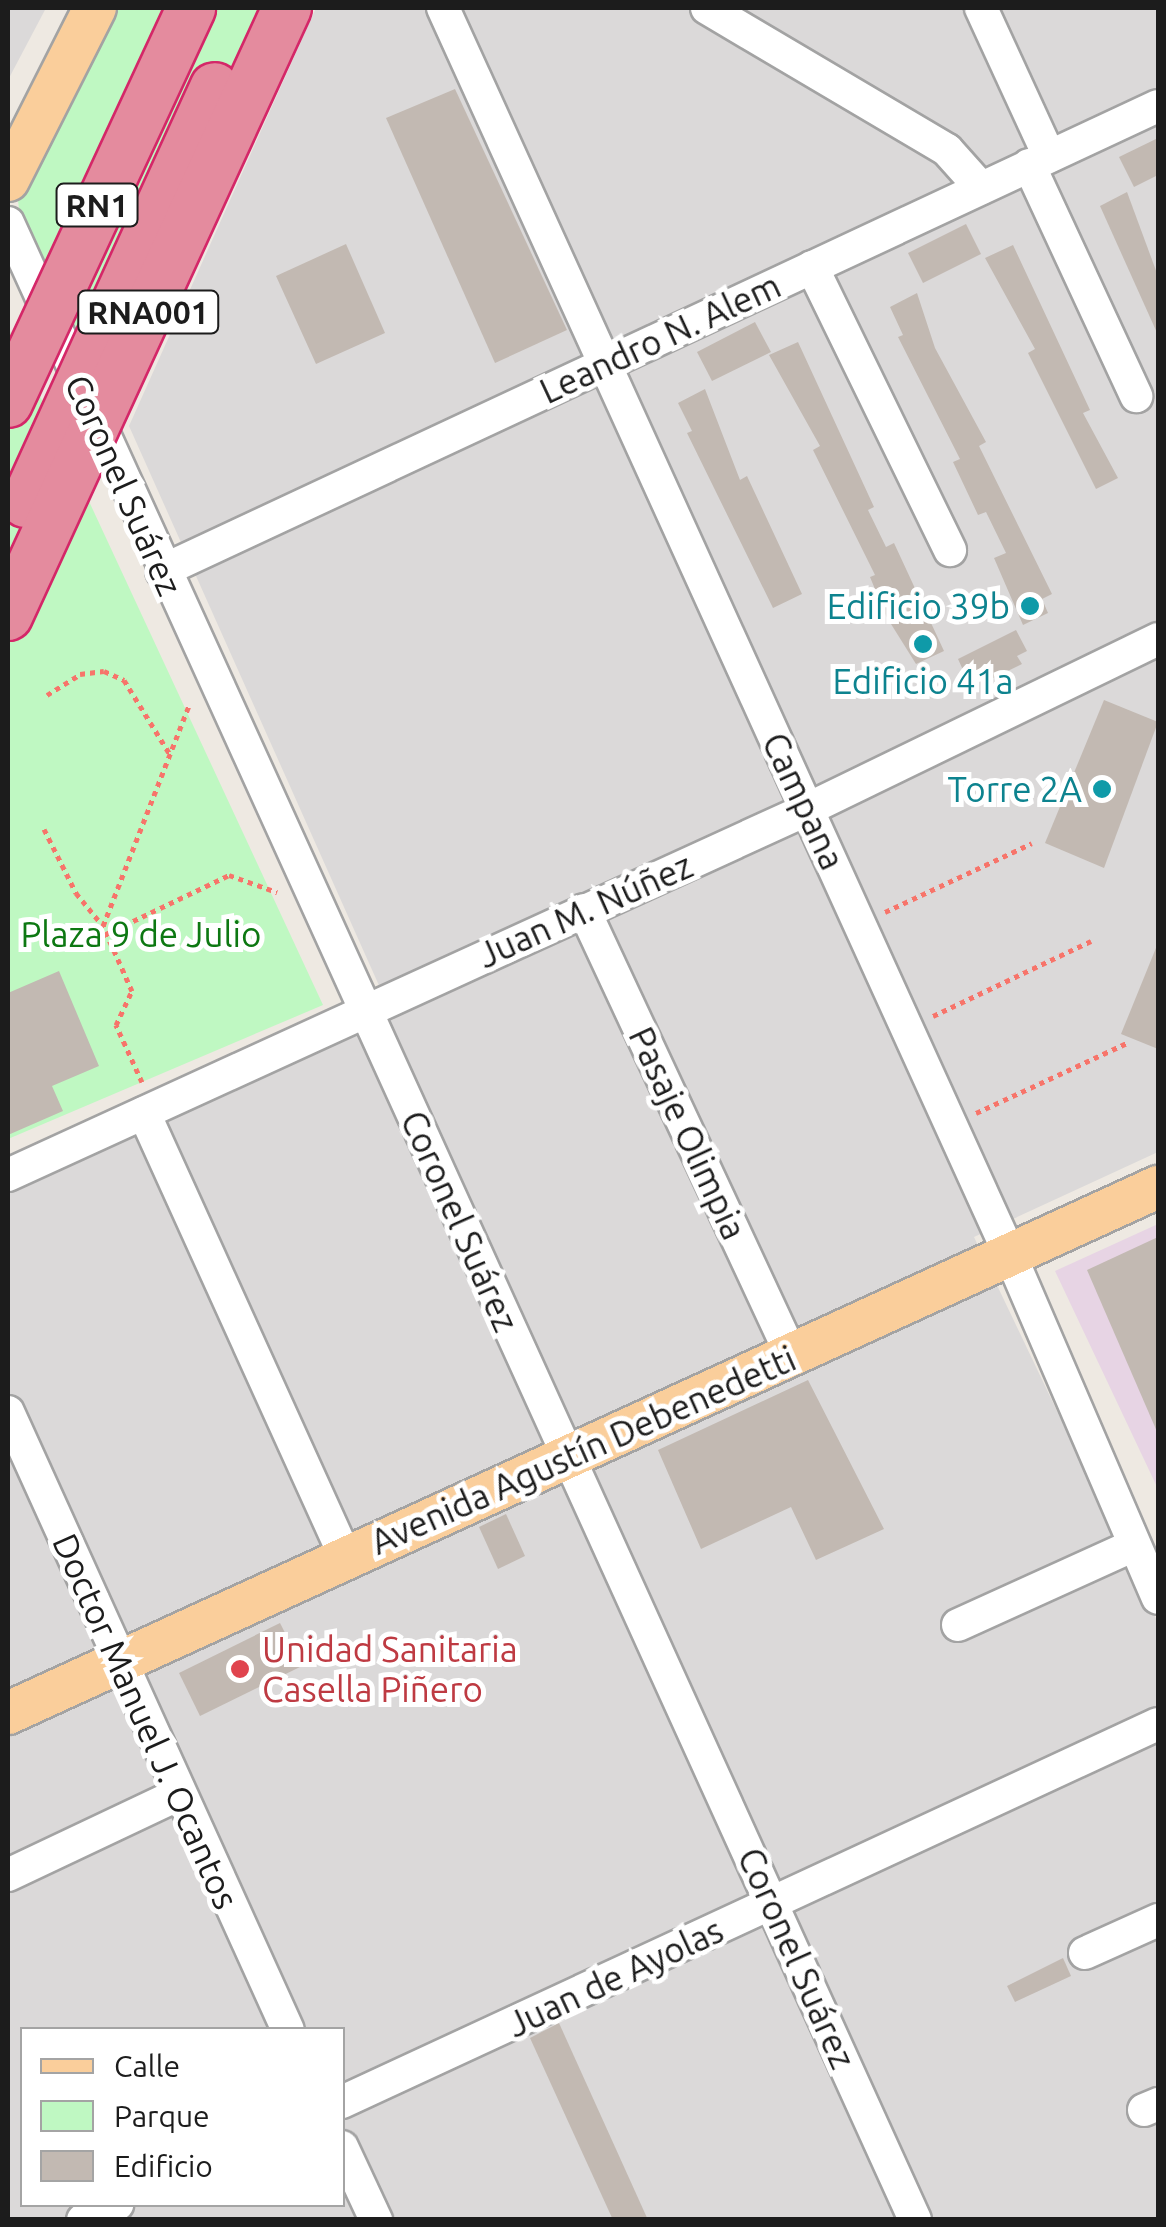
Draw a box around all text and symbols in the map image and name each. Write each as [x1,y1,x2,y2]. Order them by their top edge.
road number: RN1 [54,178,140,232]
street label: Leandro N. Alem [533,264,787,412]
road number: RNA001 [76,285,220,339]
street label: Coronel Suárez [57,368,191,602]
place label: Edificio 39b [827,585,1010,627]
marker: Edificio 39b [1019,595,1041,617]
marker: Edificio 41a [912,633,934,655]
place label: Edificio 41a [833,660,1013,702]
street label: Campana [754,726,854,876]
place label: Torre 2A [947,768,1082,810]
marker: Torre 2A [1091,778,1113,800]
street label: Juan M. Núñez [471,844,699,976]
park label: Plaza 9 de Julio [20,913,262,955]
street label: Pasaje Olimpia [620,1020,756,1246]
street label: Coronel Suárez [393,1104,527,1338]
street label: Avenida Agustín Debenedetti [364,1337,802,1563]
street label: Doctor Manuel J. Ocantos [44,1527,248,1915]
place label: Unidad Sanitaria Casella Piñero [262,1628,518,1710]
marker: Unidad Sanitaria Casella Piñero [227,1656,253,1682]
street label: Coronel Suárez [730,1841,864,2075]
street label: Juan de Ayolas [500,1909,730,2045]
legend [20,2027,345,2207]
text: Calle [114,2049,180,2083]
text: Parque [114,2099,210,2133]
text: Edificio [114,2149,213,2183]

